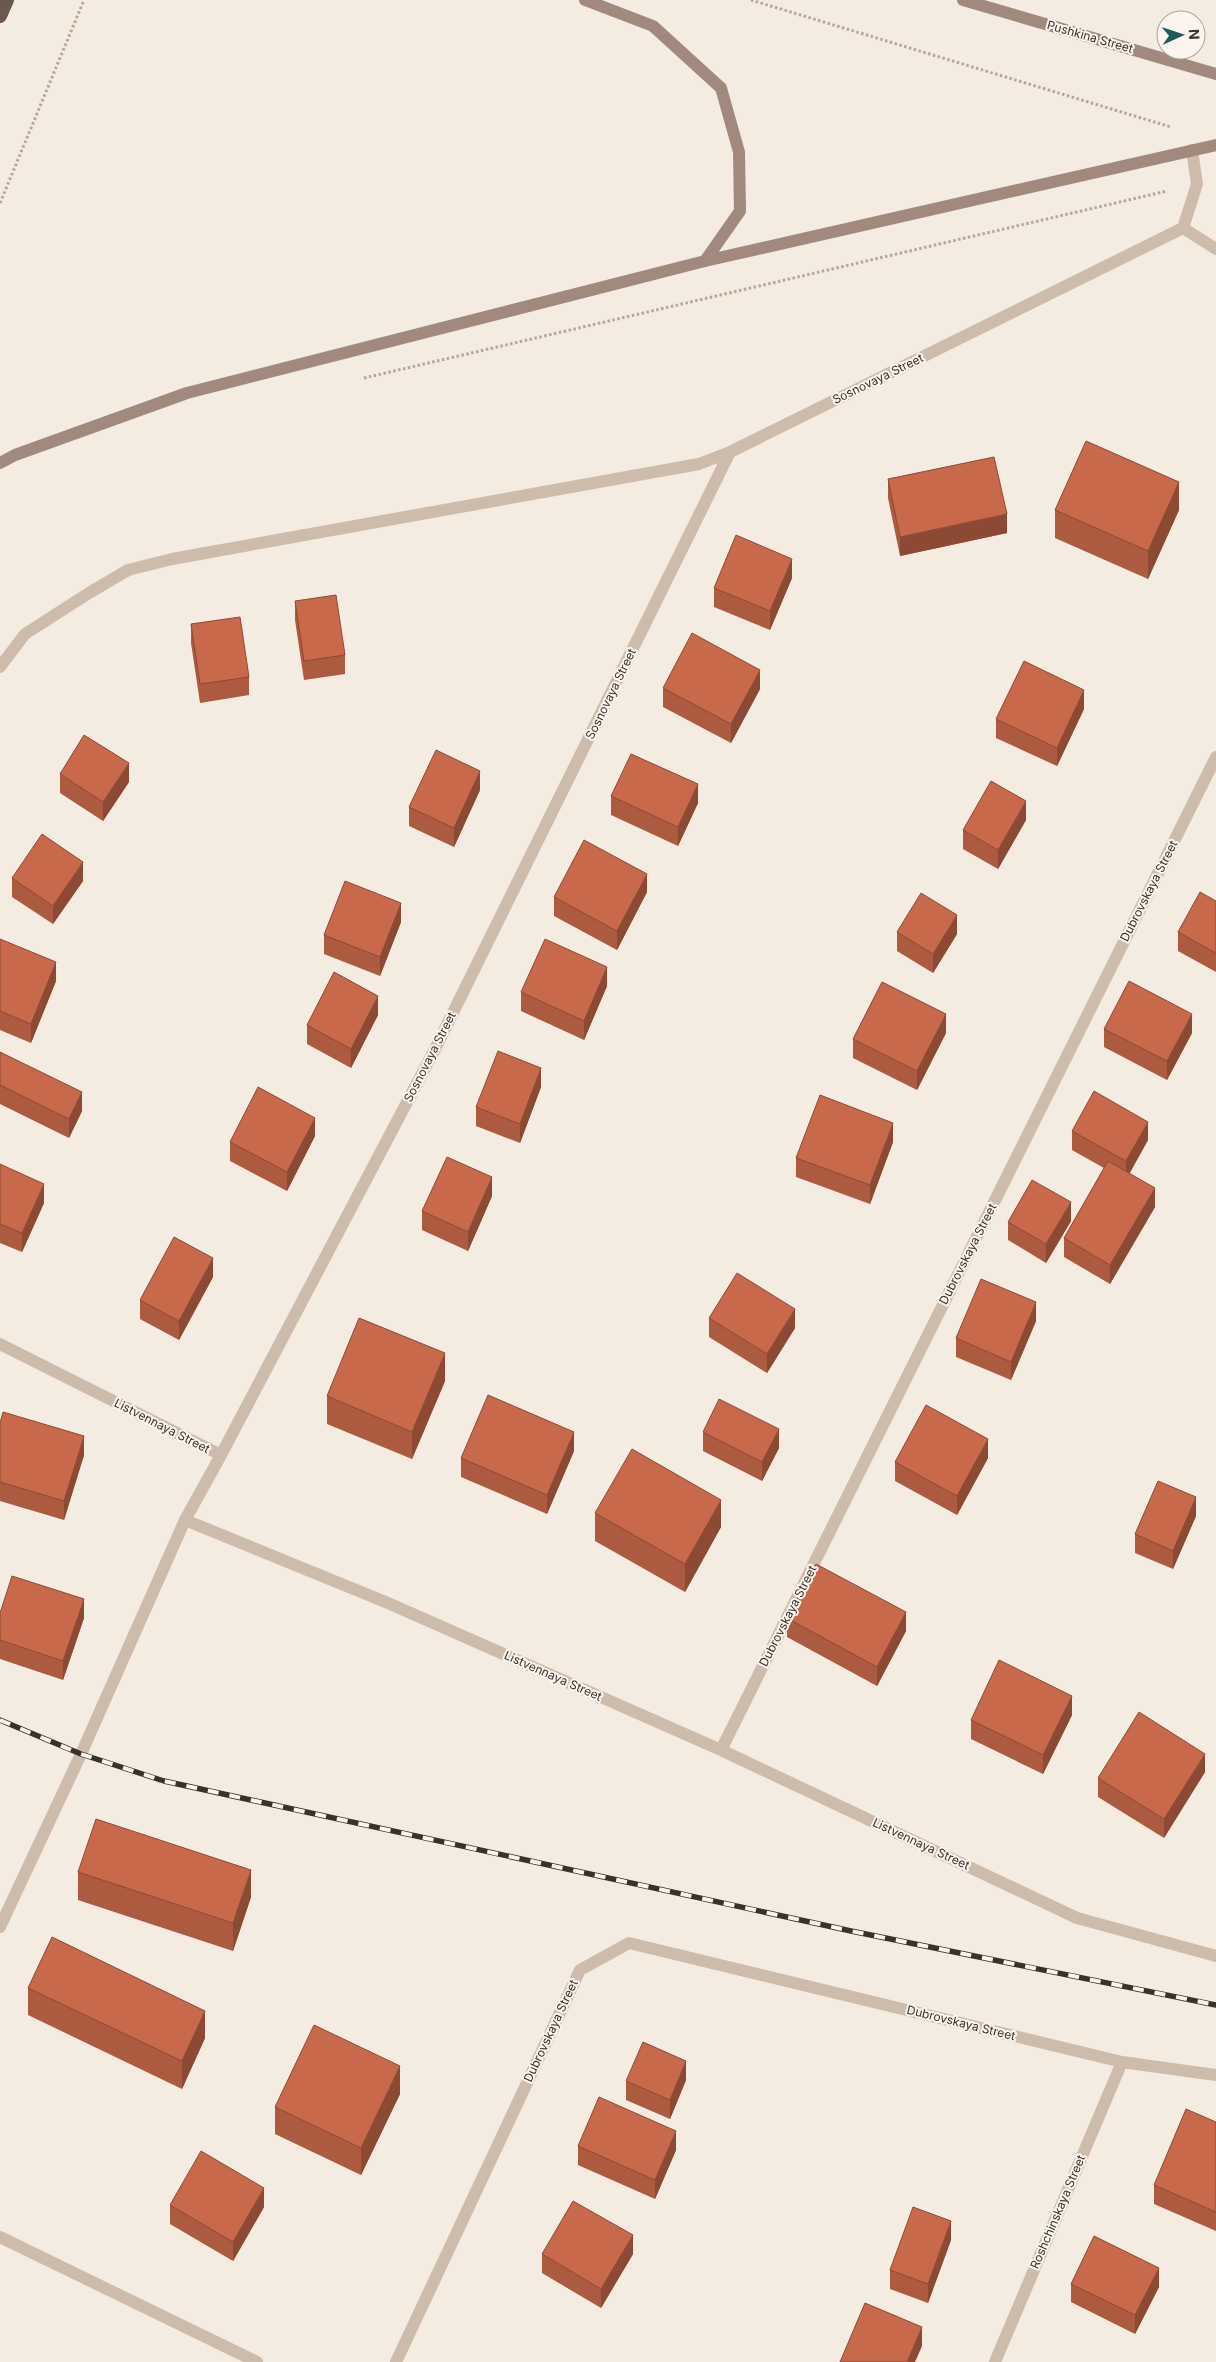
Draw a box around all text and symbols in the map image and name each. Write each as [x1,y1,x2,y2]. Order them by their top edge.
north arrow [1156,10,1206,60]
street label: Pushkina Street [1045,17,1135,56]
text: N [1186,29,1203,40]
street label: Sosnovaya Street [830,350,926,407]
street label: Sosnovaya Street [582,646,639,742]
street label: Dubrovskaya Street [1117,838,1181,944]
street label: Sosnovaya Street [400,1009,459,1104]
street label: Dubrovskaya Street [936,1201,1000,1307]
street label: Listvennaya Street [112,1395,213,1456]
street label: Dubrovskaya Street [756,1563,820,1669]
street label: Listvennaya Street [502,1647,604,1704]
street label: Listvennaya Street [870,1815,972,1873]
street label: Dubrovskaya Street [520,1977,581,2084]
street label: Dubrovskaya Street [905,2002,1017,2043]
street label: Roshchinskaya Street [1027,2153,1088,2271]

